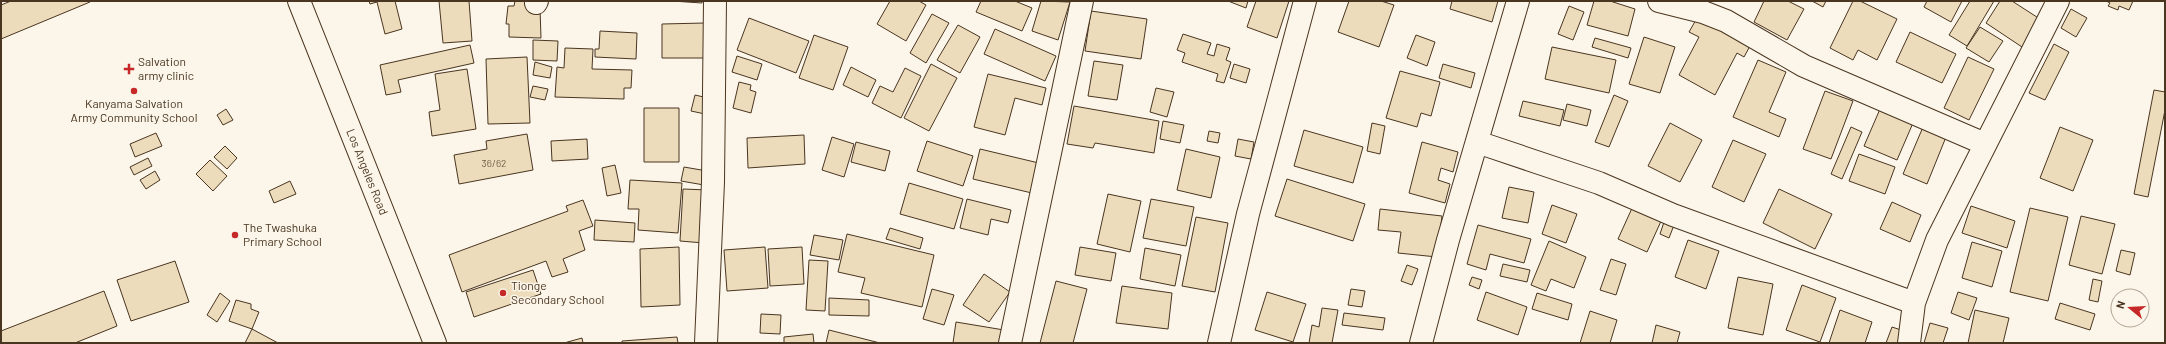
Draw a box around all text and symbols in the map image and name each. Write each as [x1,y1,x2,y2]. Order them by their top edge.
place label: Salvation army clinic [138,54,194,82]
marker: Salvation army clinic [123,63,135,75]
marker: Kanyama Salvation Army Community School [129,86,139,96]
place label: Kanyama Salvation Army Community School [71,96,197,124]
street label: Los Angeles Road [344,126,392,217]
house number: 36/62 [482,157,506,169]
place label: The Twashuka Primary School [243,220,322,248]
marker: The Twashuka Primary School [230,230,240,240]
place label: Tionge Secondary School [511,278,604,306]
marker: Tionge Secondary School [498,288,508,298]
north arrow [2110,288,2150,328]
text: N [2113,299,2127,310]

